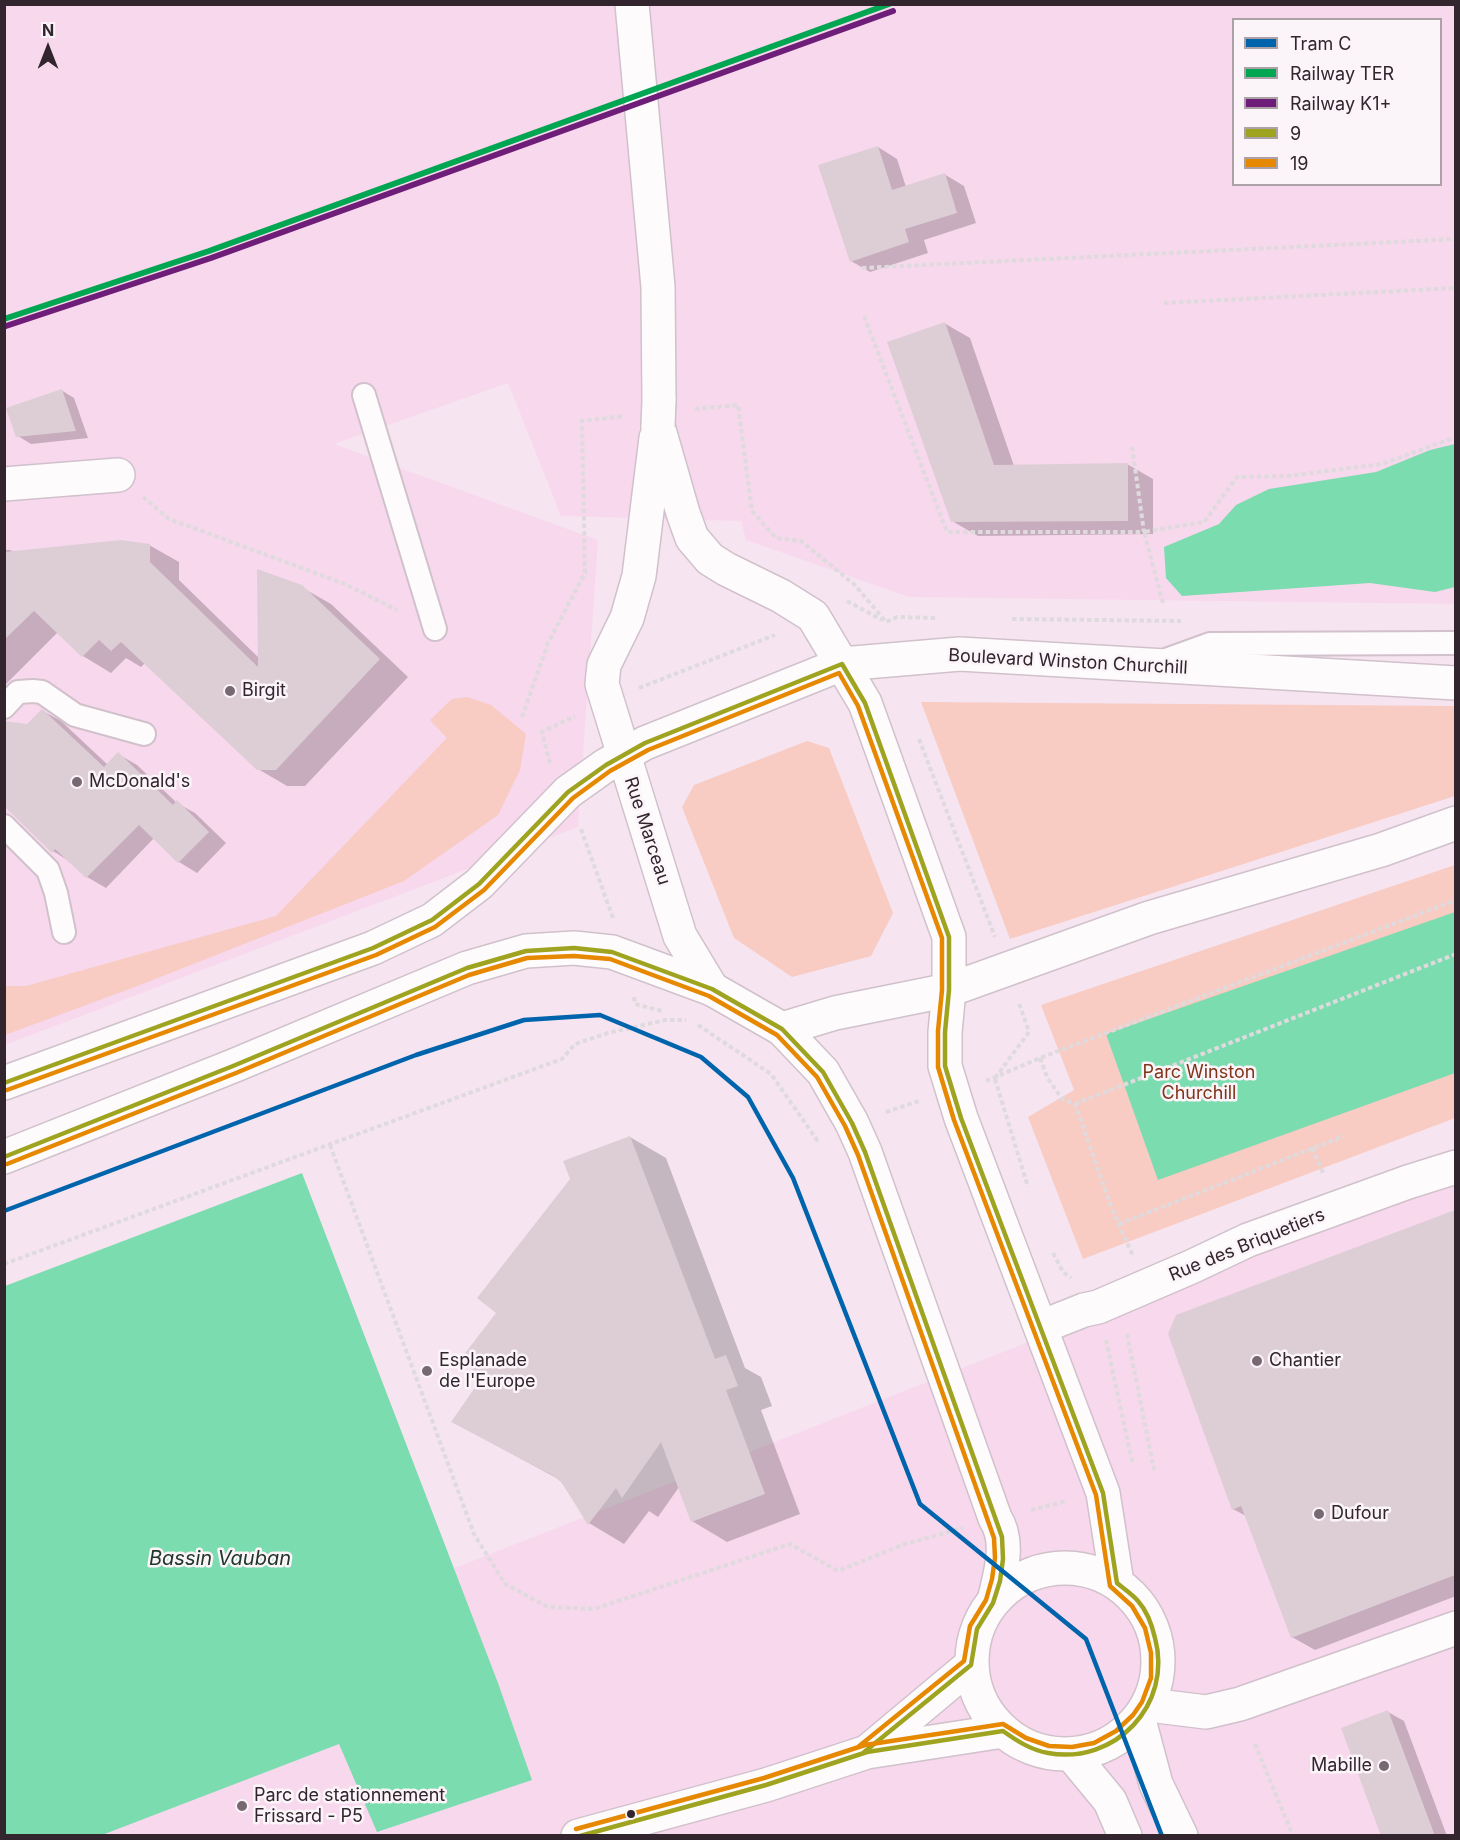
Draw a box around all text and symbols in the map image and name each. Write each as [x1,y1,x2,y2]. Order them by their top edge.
north arrow [18,18,78,78]
legend [1232,18,1442,186]
text: N [42,20,54,40]
text: Tram C [1290,33,1351,54]
text: Railway TER [1290,63,1394,84]
text: Railway K1+ [1290,93,1391,114]
text: 9 [1290,123,1301,144]
text: 19 [1290,153,1308,174]
street label: Boulevard Winston Churchill [948,645,1188,679]
place label: Birgit [242,680,286,702]
marker: Birgit [223,684,237,698]
place label: McDonald's [89,771,190,793]
street label: Rue Marceau [619,774,675,888]
marker: McDonald's [70,775,84,789]
park label: Parc Winston Churchill [1143,1062,1255,1104]
street label: Rue des Briquetiers [1166,1204,1328,1286]
place label: Esplanade de l'Europe [439,1350,536,1392]
place label: Chantier [1269,1350,1341,1372]
marker: Chantier [1250,1354,1264,1368]
marker: Esplanade de l'Europe [420,1364,434,1378]
place label: Dufour [1331,1503,1389,1525]
marker: Dufour [1312,1507,1326,1521]
water label: Bassin Vauban [149,1547,291,1571]
place label: Mabille [1311,1755,1372,1777]
marker: Mabille [1377,1759,1391,1773]
place label: Parc de stationnement Frissard - P5 [254,1785,445,1828]
marker: Parc de stationnement Frissard - P5 [235,1799,249,1813]
unlabelled marker [625,1808,637,1820]

